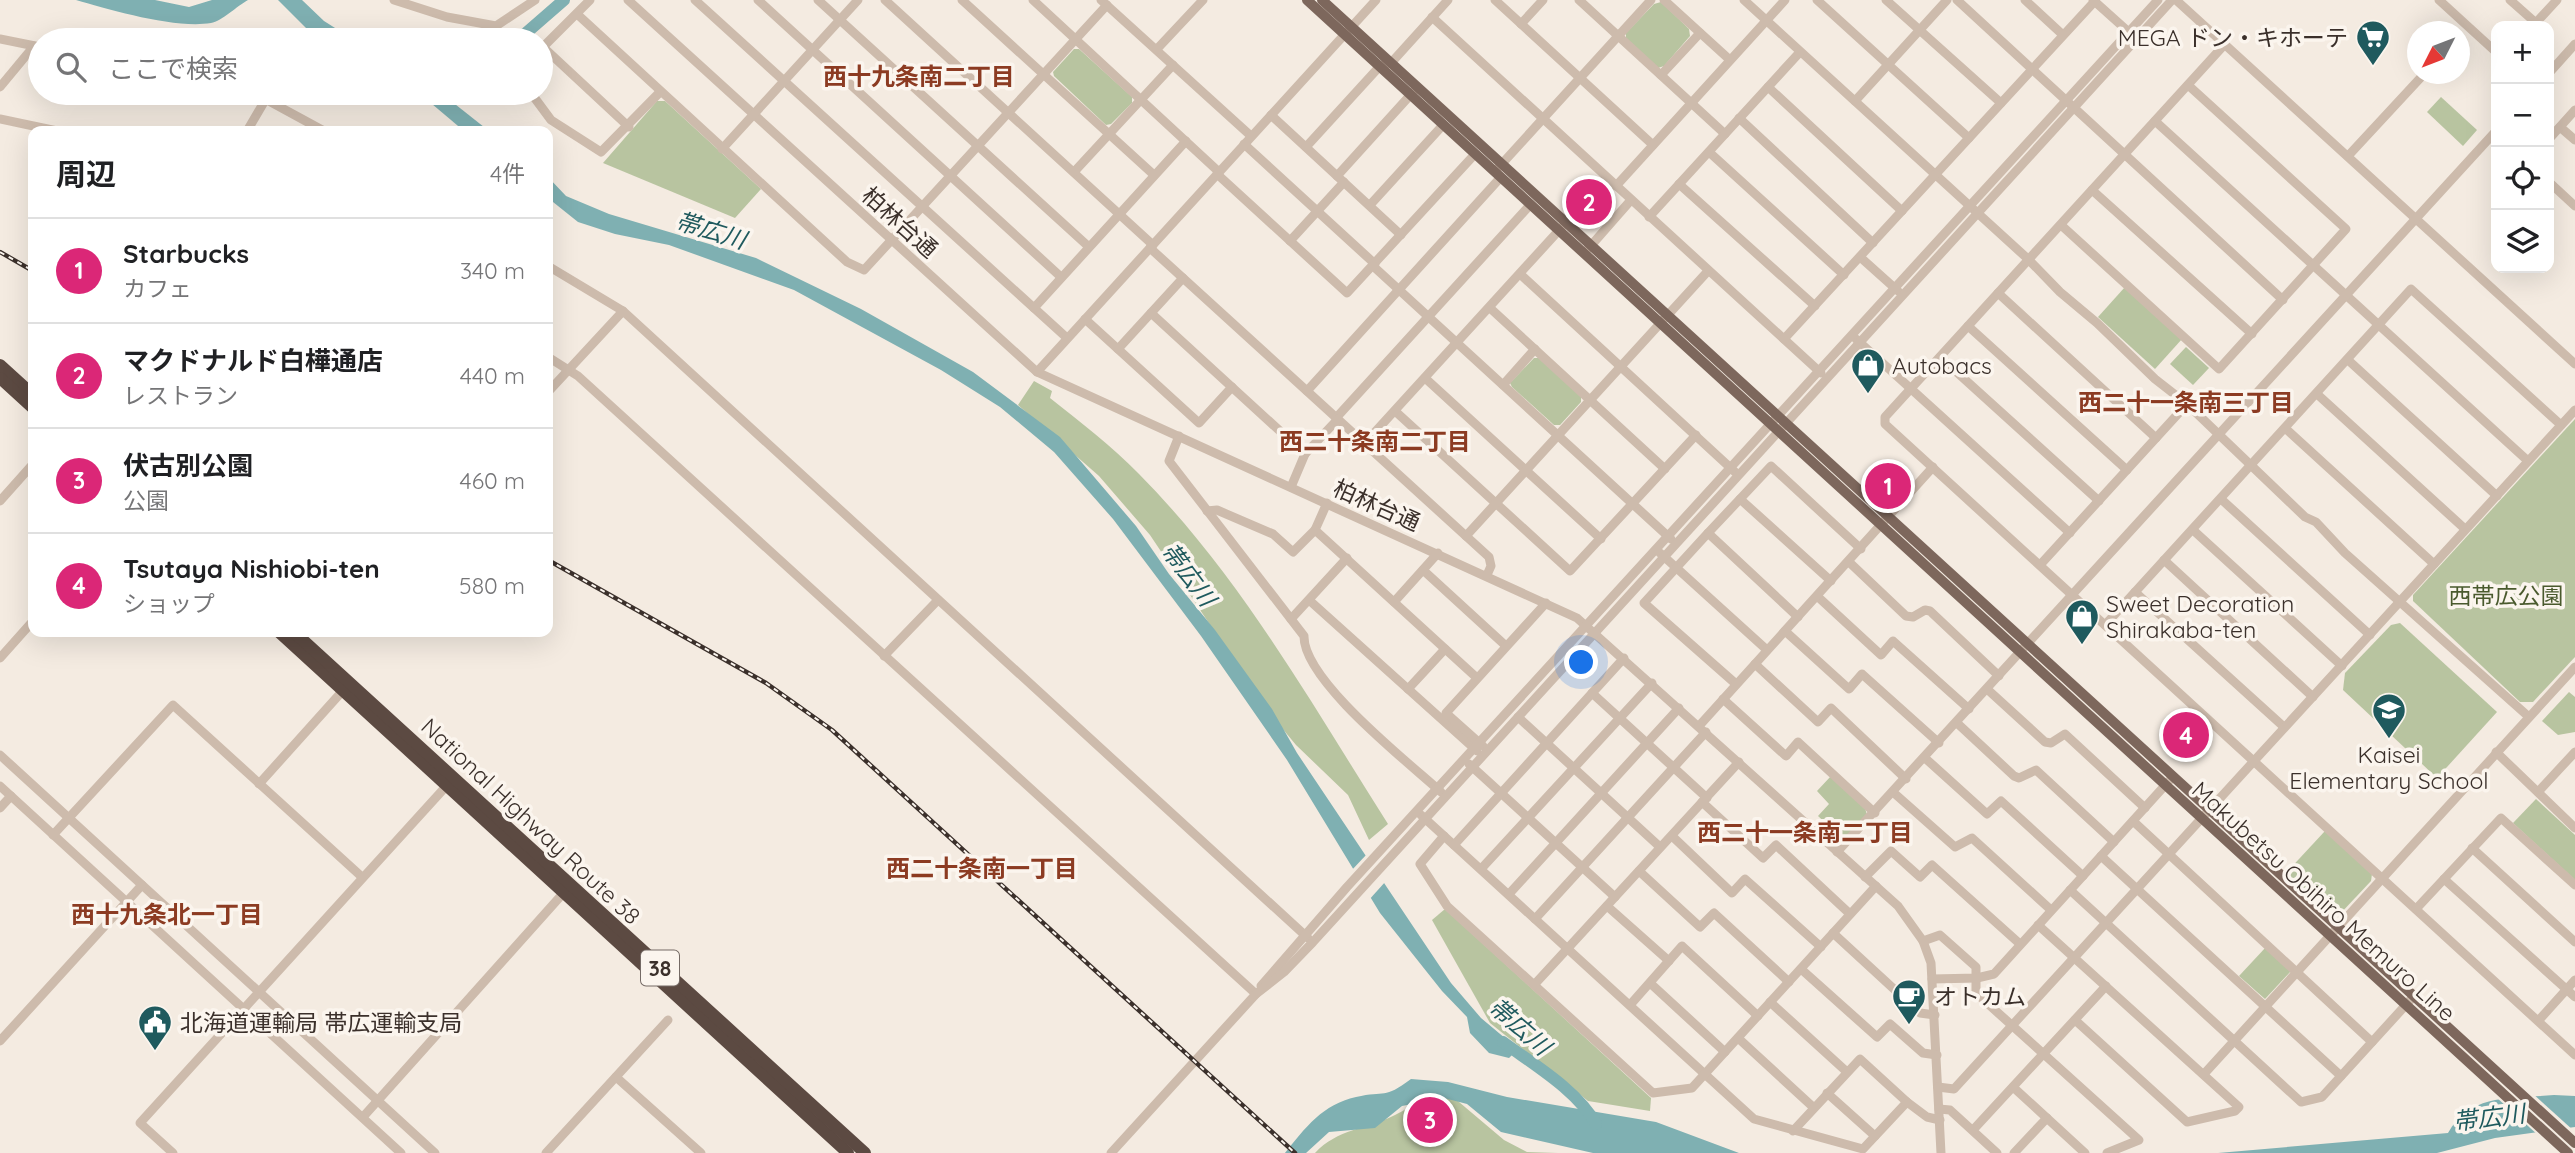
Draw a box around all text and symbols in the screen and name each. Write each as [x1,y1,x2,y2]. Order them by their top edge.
supermarket icon: MEGA ドン・キホーテ [2354,18,2392,67]
north arrow [2407,21,2470,84]
map controls [2491,21,2554,273]
button: + [2491,21,2554,84]
place label: MEGA ドン・キホーテ [2118,23,2348,52]
search box [28,28,553,105]
icon: search [52,48,90,86]
text: ここで検索 [108,52,238,85]
district label: 西十九条南二丁目 [823,61,1015,91]
button: − [2491,84,2554,147]
button: locate [2491,147,2554,210]
text: 周辺 [56,155,116,193]
text: 4件 [490,159,525,188]
pin: 2 [1566,176,1612,228]
street label: 柏林台通 [856,180,944,264]
water label: 帯広川 [672,205,753,256]
button: layers [2491,210,2554,273]
text: Starbucks [123,237,249,270]
text: 1 [75,256,83,285]
text: 340 m [460,256,525,285]
text: カフェ [123,274,192,303]
text: マクドナルド白樺通店 [123,344,383,377]
shop icon: Autobacs [1849,346,1887,395]
place label: Autobacs [1892,351,1992,380]
text: 2 [72,361,86,390]
text: 440 m [460,361,525,390]
text: レストラン [123,381,238,410]
district label: 西二十一条南三丁目 [2078,387,2294,417]
district label: 西二十条南二丁目 [1279,426,1471,456]
text: 伏古別公園 [123,449,253,482]
pin: 1 [1865,460,1911,512]
text: 3 [73,466,85,495]
text: 460 m [460,466,525,495]
street label: 柏林台通 [1329,473,1425,537]
text: 公園 [123,486,169,515]
water label: 帯広川 [1155,536,1224,614]
text: Tsutaya Nishiobi-ten [123,552,380,585]
text: 4 [72,571,86,600]
text: 580 m [459,571,525,600]
park label: 西帯広公園 [2449,581,2564,610]
text: ショップ [123,589,215,618]
place label: Sweet Decoration Shirakaba-ten [2106,589,2294,644]
shop icon: Sweet Decoration Shirakaba-ten [2063,597,2101,646]
your location [1564,645,1598,679]
school or university icon: Kaisei Elementary School [2370,691,2408,740]
pin: 4 [2163,709,2209,761]
street label: National Highway Route 38 [415,712,647,930]
place label: Kaisei Elementary School [2289,740,2489,795]
street label: Makubetsu Obihiro Memuro Line [2186,775,2462,1027]
district label: 西二十一条南二丁目 [1697,817,1913,847]
district label: 西二十条南一丁目 [886,853,1078,883]
district label: 西十九条北一丁目 [71,899,263,929]
road number: 38 [641,950,679,986]
cafe icon: オトカム [1890,977,1928,1026]
place label: オトカム [1934,982,2026,1011]
water label: 帯広川 [1483,991,1559,1063]
public building icon: 北海道運輸局 帯広運輸支局 [136,1003,174,1052]
place label: 北海道運輸局 帯広運輸支局 [180,1008,462,1037]
pin: 3 [1407,1094,1453,1146]
water label: 帯広川 [2451,1097,2530,1136]

